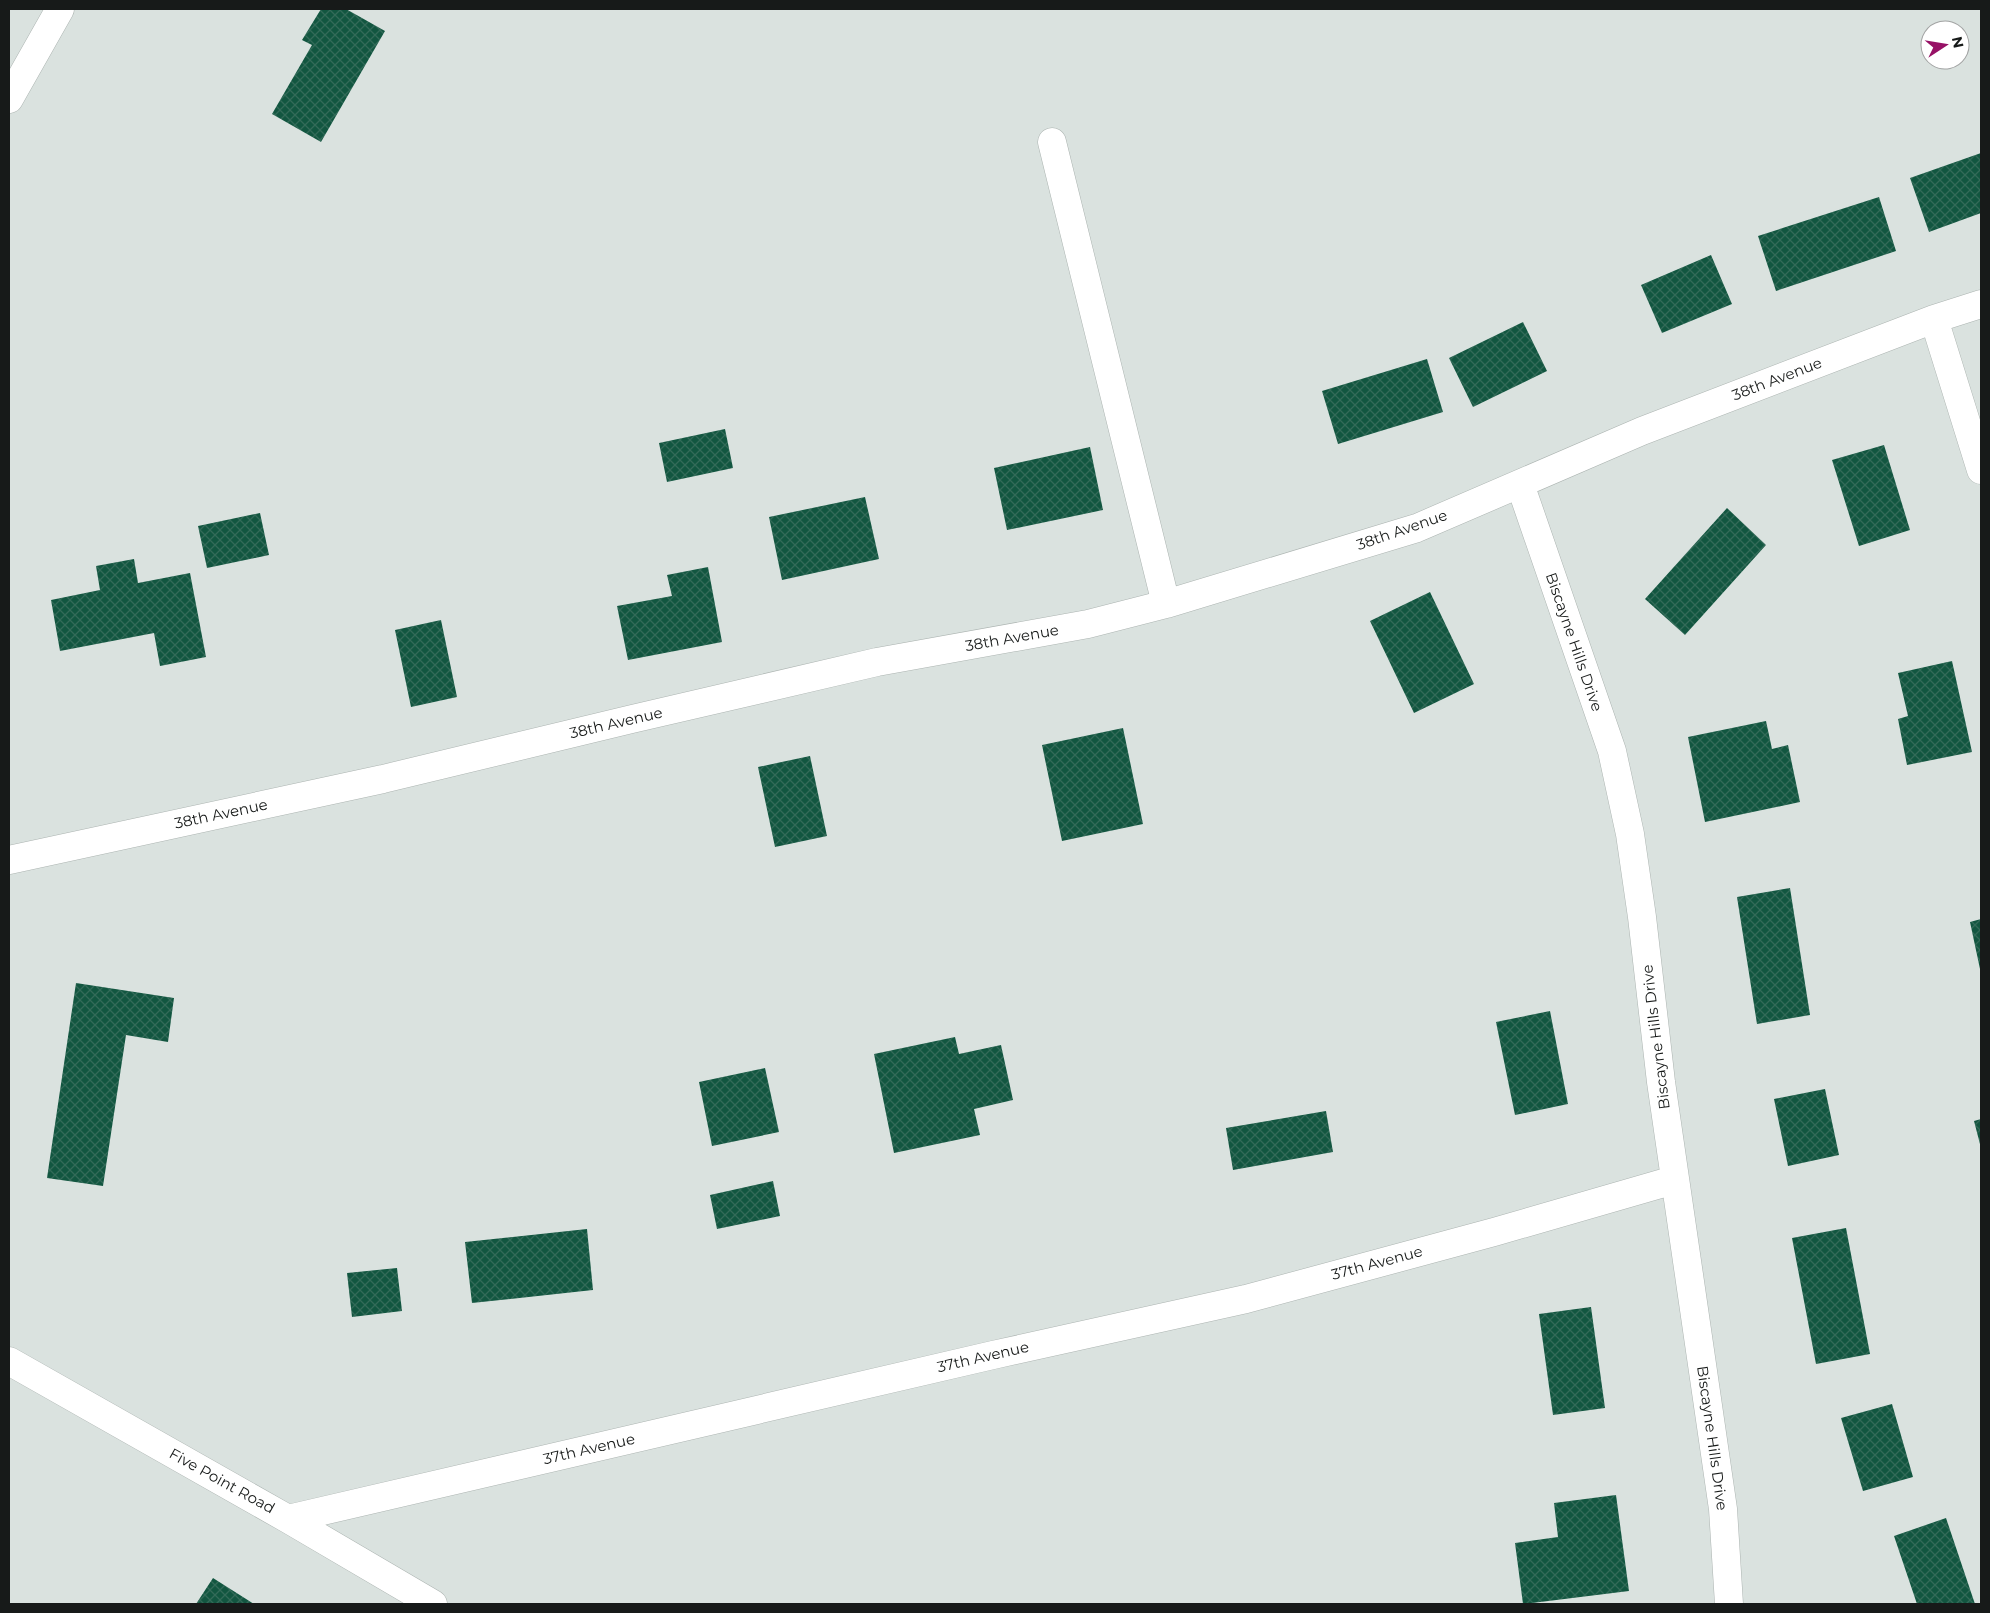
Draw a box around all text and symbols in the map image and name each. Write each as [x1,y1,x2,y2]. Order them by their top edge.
north arrow [1920,20,1970,70]
text: N [1948,35,1968,50]
street label: 38th Avenue [1729,353,1824,404]
street label: 38th Avenue [1354,505,1450,554]
street label: Biscayne Hills Drive [1542,570,1607,714]
street label: 38th Avenue [964,620,1060,655]
street label: 38th Avenue [568,703,664,742]
street label: 38th Avenue [173,794,269,833]
street label: Biscayne Hills Drive [1637,964,1674,1111]
street label: 37th Avenue [1329,1241,1425,1284]
street label: 37th Avenue [935,1337,1031,1376]
street label: Biscayne Hills Drive [1693,1364,1732,1511]
street label: 37th Avenue [541,1429,637,1468]
street label: Five Point Road [166,1444,278,1517]

